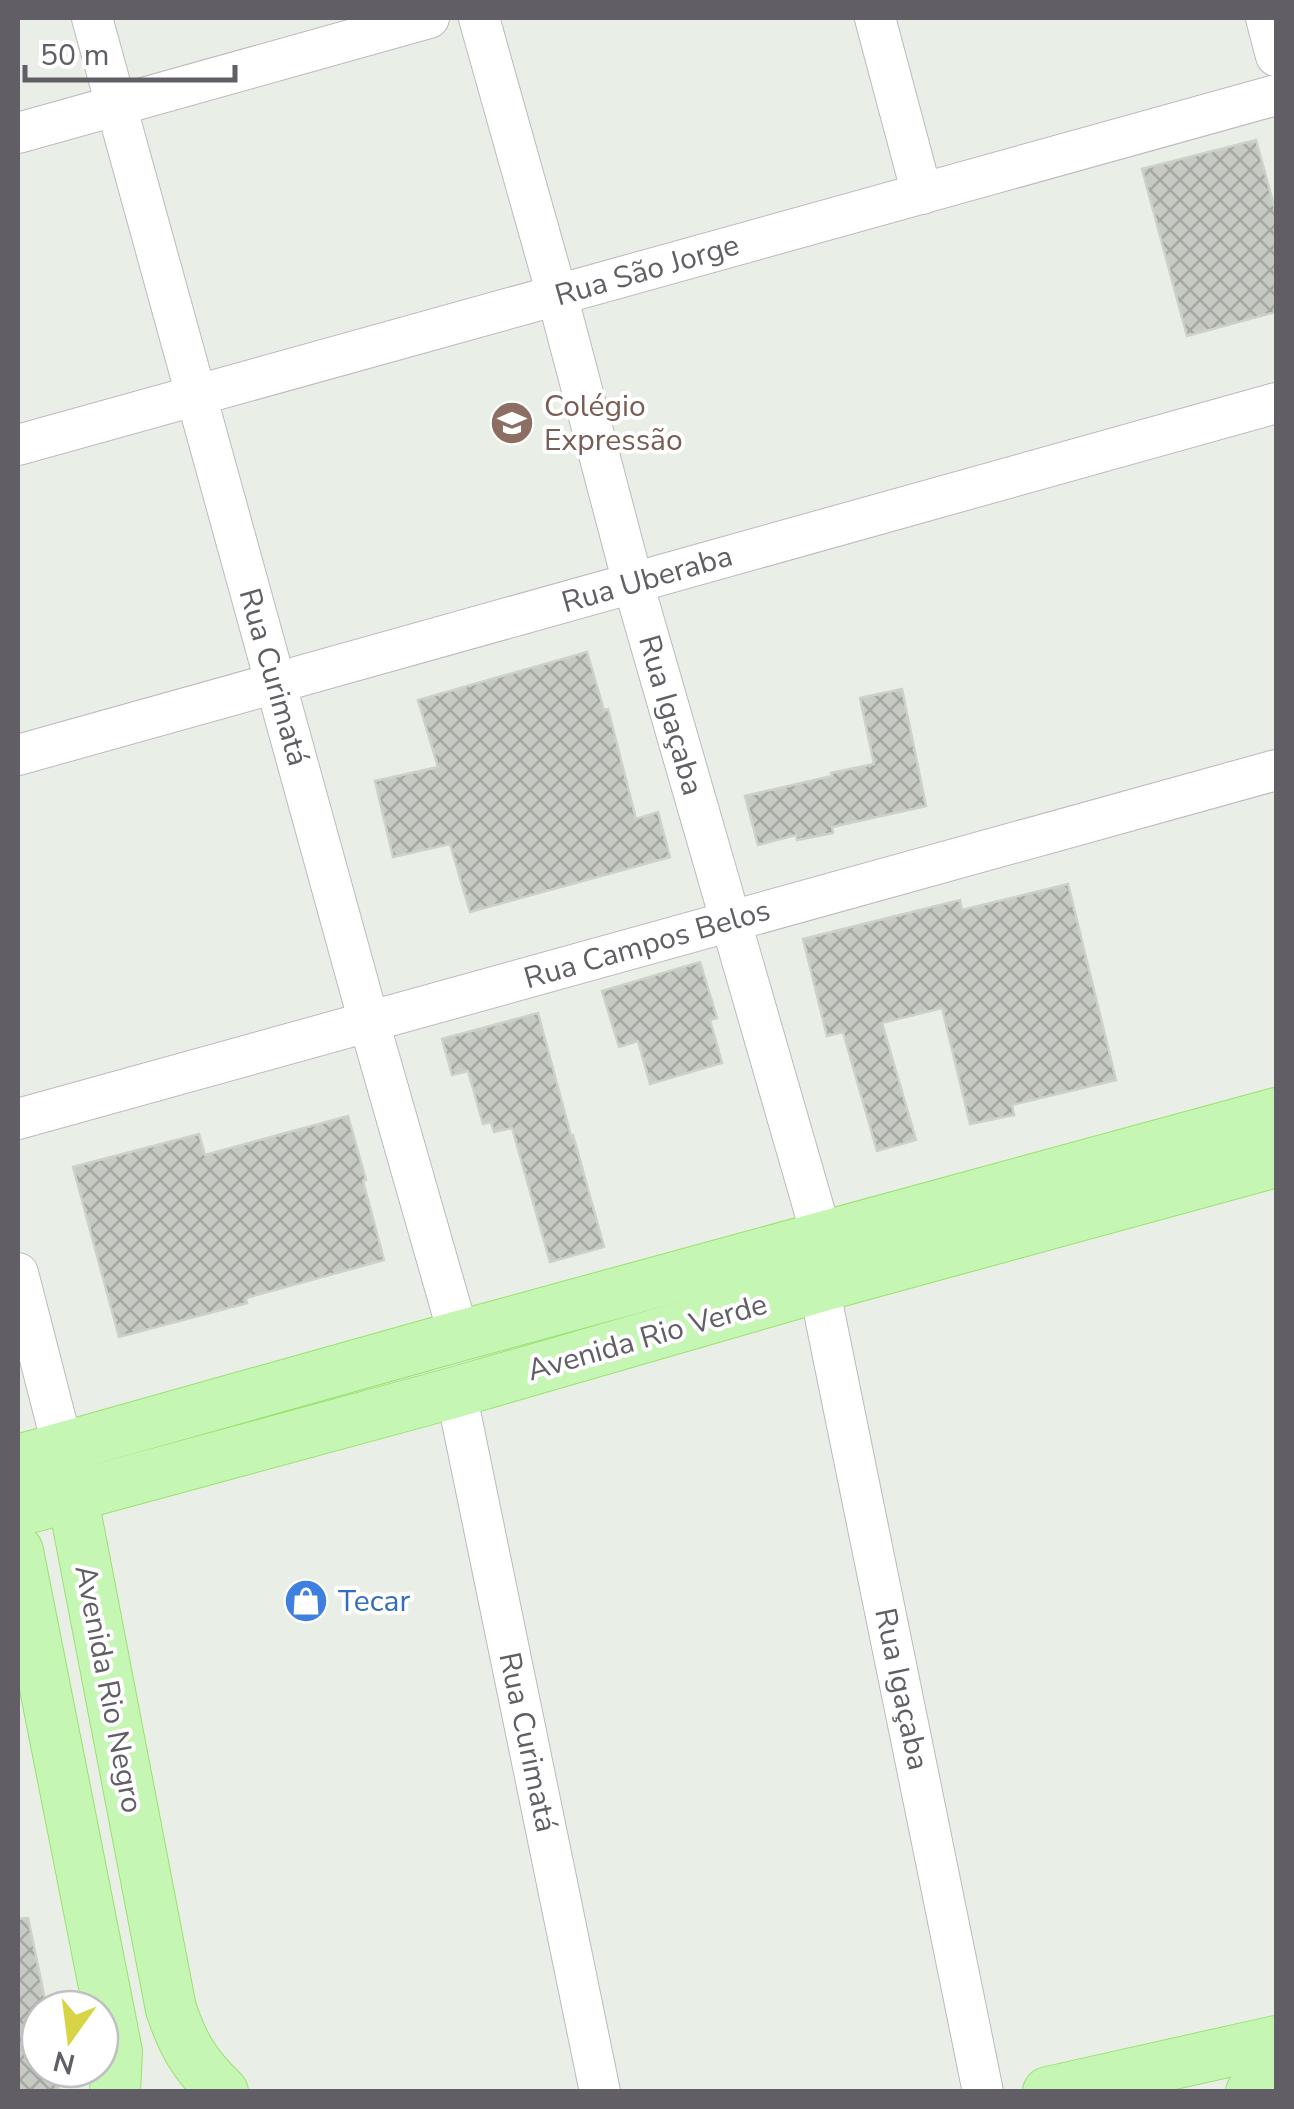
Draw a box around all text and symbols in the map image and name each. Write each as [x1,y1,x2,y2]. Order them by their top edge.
scale bar [25,20,235,82]
text: 50 m [40,35,109,76]
street label: Rua São Jorge [550,225,744,316]
place label: Colégio Expressão [544,386,683,461]
school or university icon: Colégio Expressão [489,400,535,446]
street label: Rua Uberaba [557,536,737,623]
street label: Rua Curimatá [229,584,318,771]
street label: Rua Igaçaba [628,630,713,800]
street label: Rua Campos Belos [519,890,775,999]
street label: Avenida Rio Verde [522,1284,772,1391]
street label: Avenida Rio Negro [64,1562,153,1817]
shop icon: Tecar [283,1578,329,1624]
place label: Tecar [338,1581,410,1622]
street label: Rua Igaçaba [864,1604,939,1774]
street label: Rua Curimatá [488,1648,567,1836]
north arrow [20,1989,120,2089]
text: N [49,2041,79,2083]

